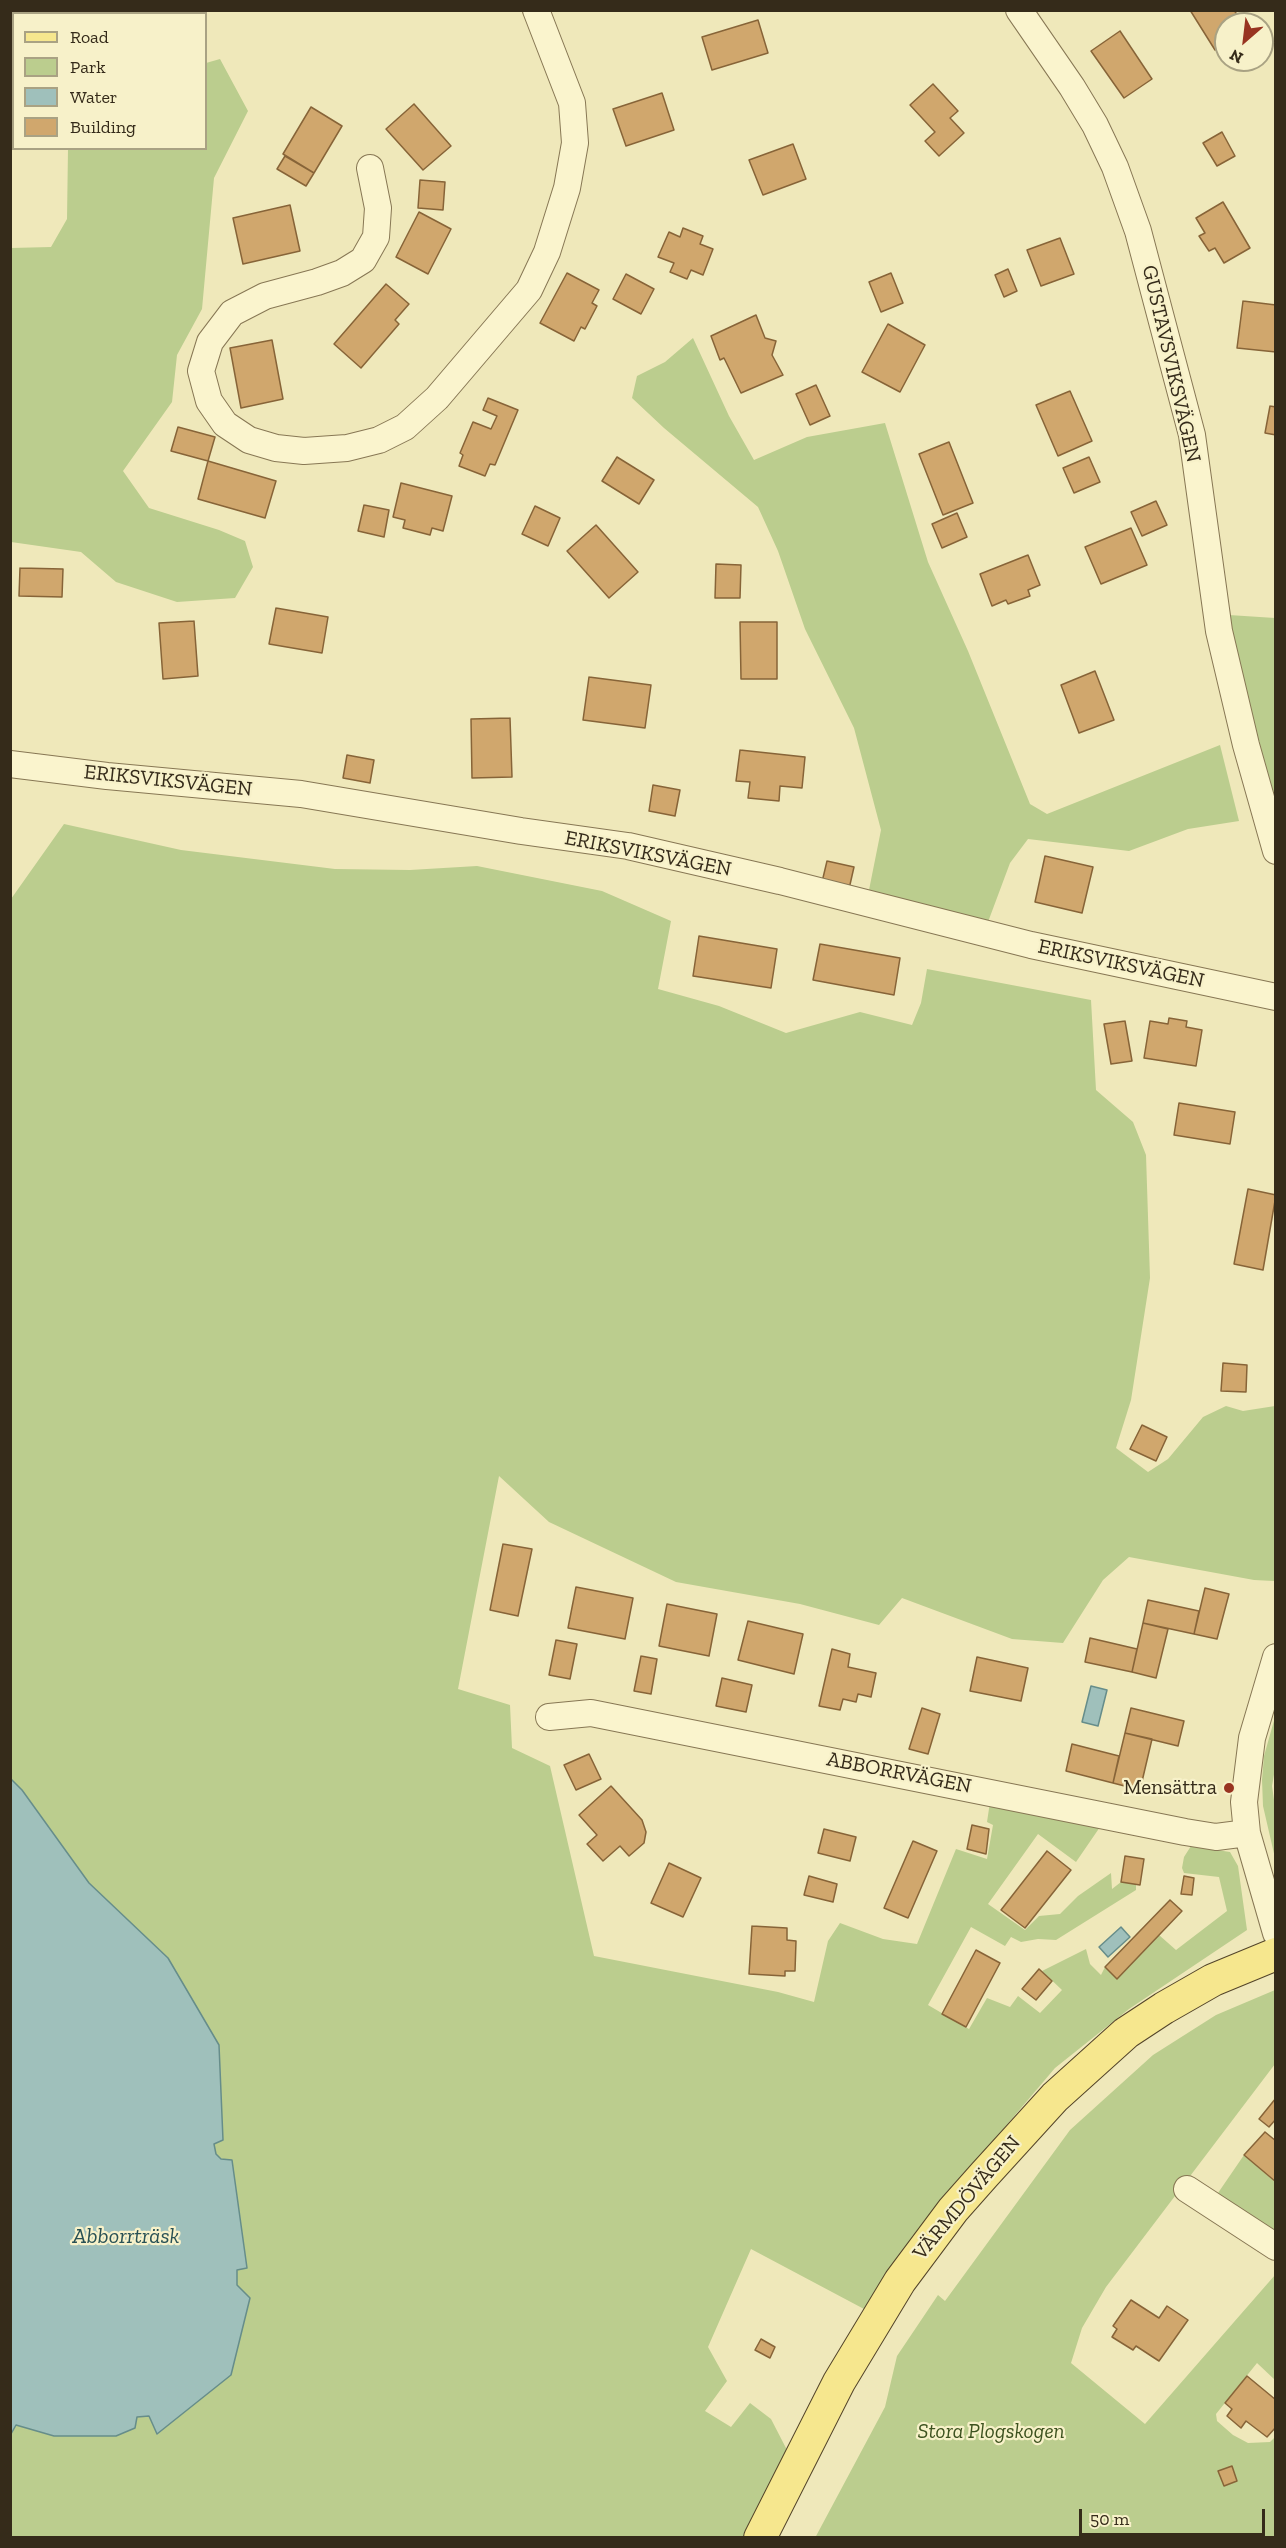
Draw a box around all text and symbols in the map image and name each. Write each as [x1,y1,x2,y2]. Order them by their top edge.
legend [12,12,207,150]
north arrow [1214,12,1274,72]
text: Road [70,26,109,48]
text: N [1226,45,1246,68]
text: Park [70,56,106,78]
text: Water [70,86,117,108]
text: Building [70,116,136,138]
street label: GUSTAVSVIKSVÄGEN [1136,263,1206,465]
street label: ERIKSVIKSVÄGEN [82,760,254,802]
street label: ERIKSVIKSVÄGEN [562,825,734,883]
street label: ERIKSVIKSVÄGEN [1036,934,1206,994]
street label: ABBORRVÄGEN [824,1747,974,1799]
place label: Mensättra [1123,1775,1217,1801]
marker: Mensättra [1222,1781,1236,1795]
street label: VÄRMDÖVÄGEN [908,2131,1026,2265]
water label: Abborrträsk [73,2224,179,2250]
park label: Stora Plogskogen [917,2419,1065,2445]
scale bar [1082,2497,1268,2535]
text: 50 m [1090,2508,1129,2530]

